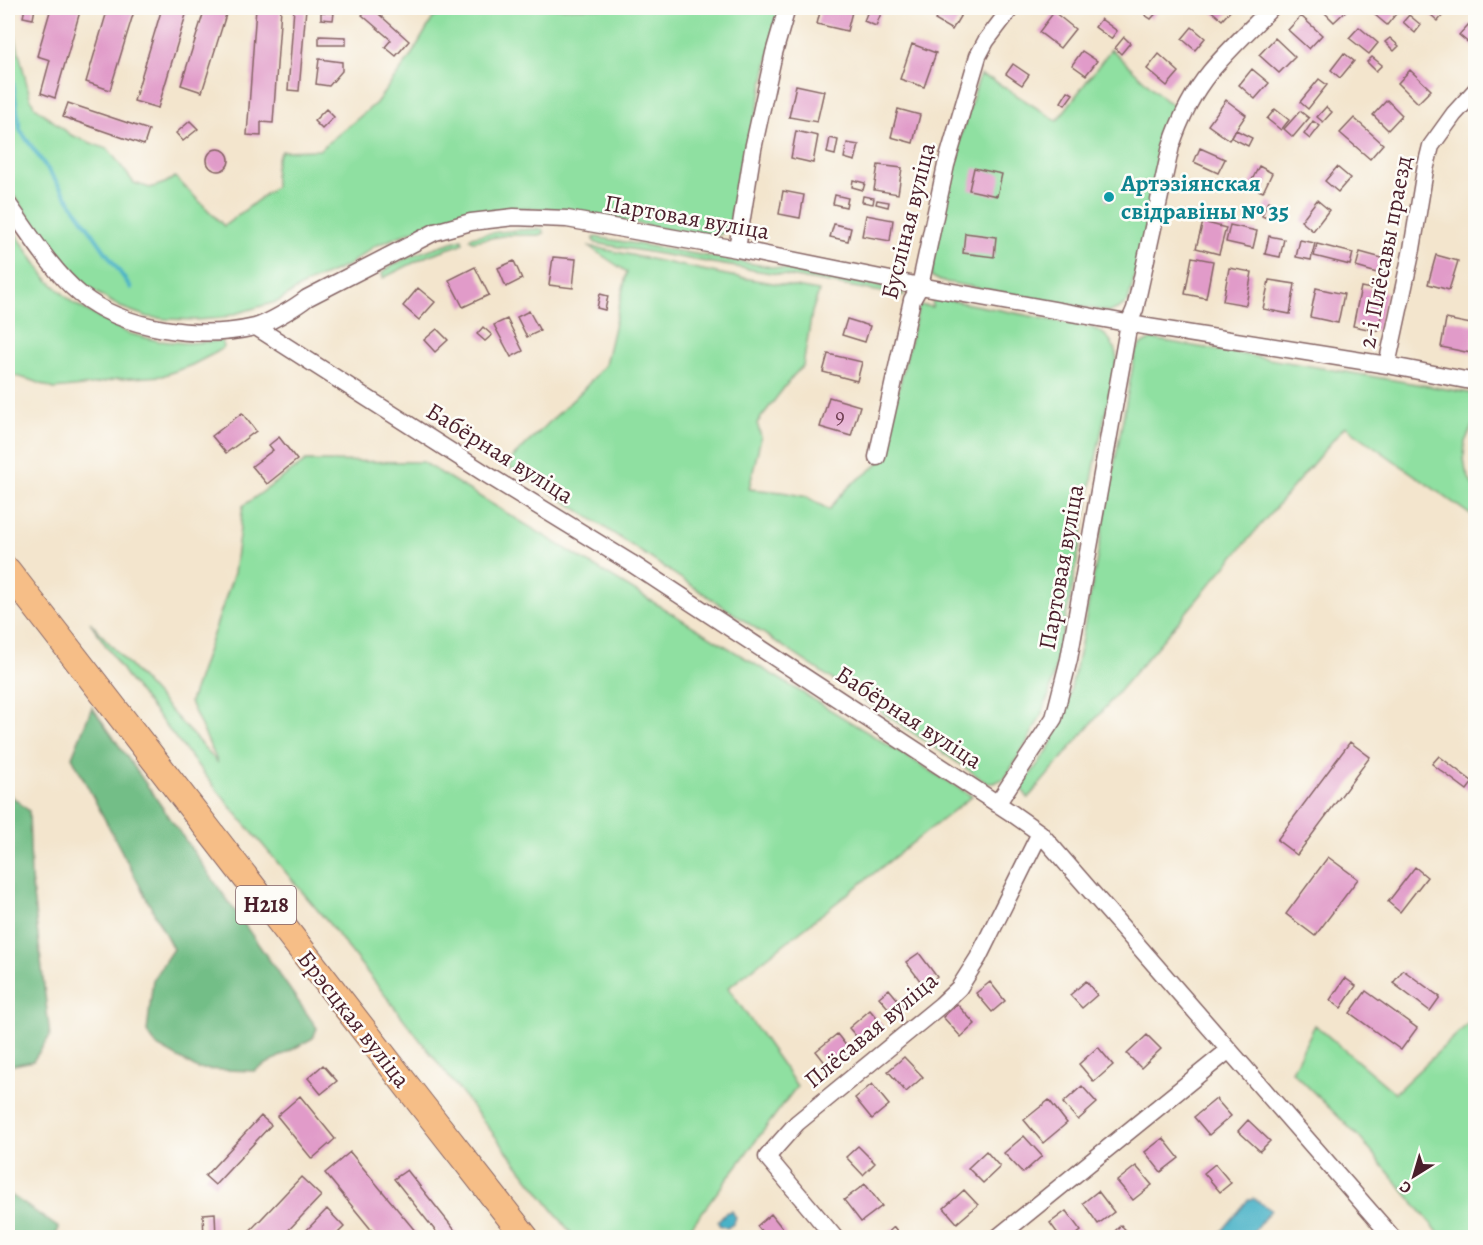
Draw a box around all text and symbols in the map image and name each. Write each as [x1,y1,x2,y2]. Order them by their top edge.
street label: Бусліная вуліца [873,139,943,303]
street label: 2-і Плёсавы праезд [1351,153,1419,351]
place label: Артэзіянская свідравіны № 35 [1120,167,1289,227]
street label: Партовая вуліца [602,187,772,247]
marker: Артэзіянская свідравіны № 35 [1102,190,1116,204]
street label: Бабёрная вуліца [420,395,580,511]
house number: 9 [835,402,845,430]
street label: Партовая вуліца [1031,482,1091,652]
street label: Бабёрная вуліца [830,658,988,776]
road number: Н218 [236,886,296,924]
street label: Брэсцкая вуліца [290,944,418,1094]
street label: Плёсавая вуліца [797,965,945,1095]
north arrow [1384,1146,1444,1206]
text: С [1395,1175,1416,1199]

